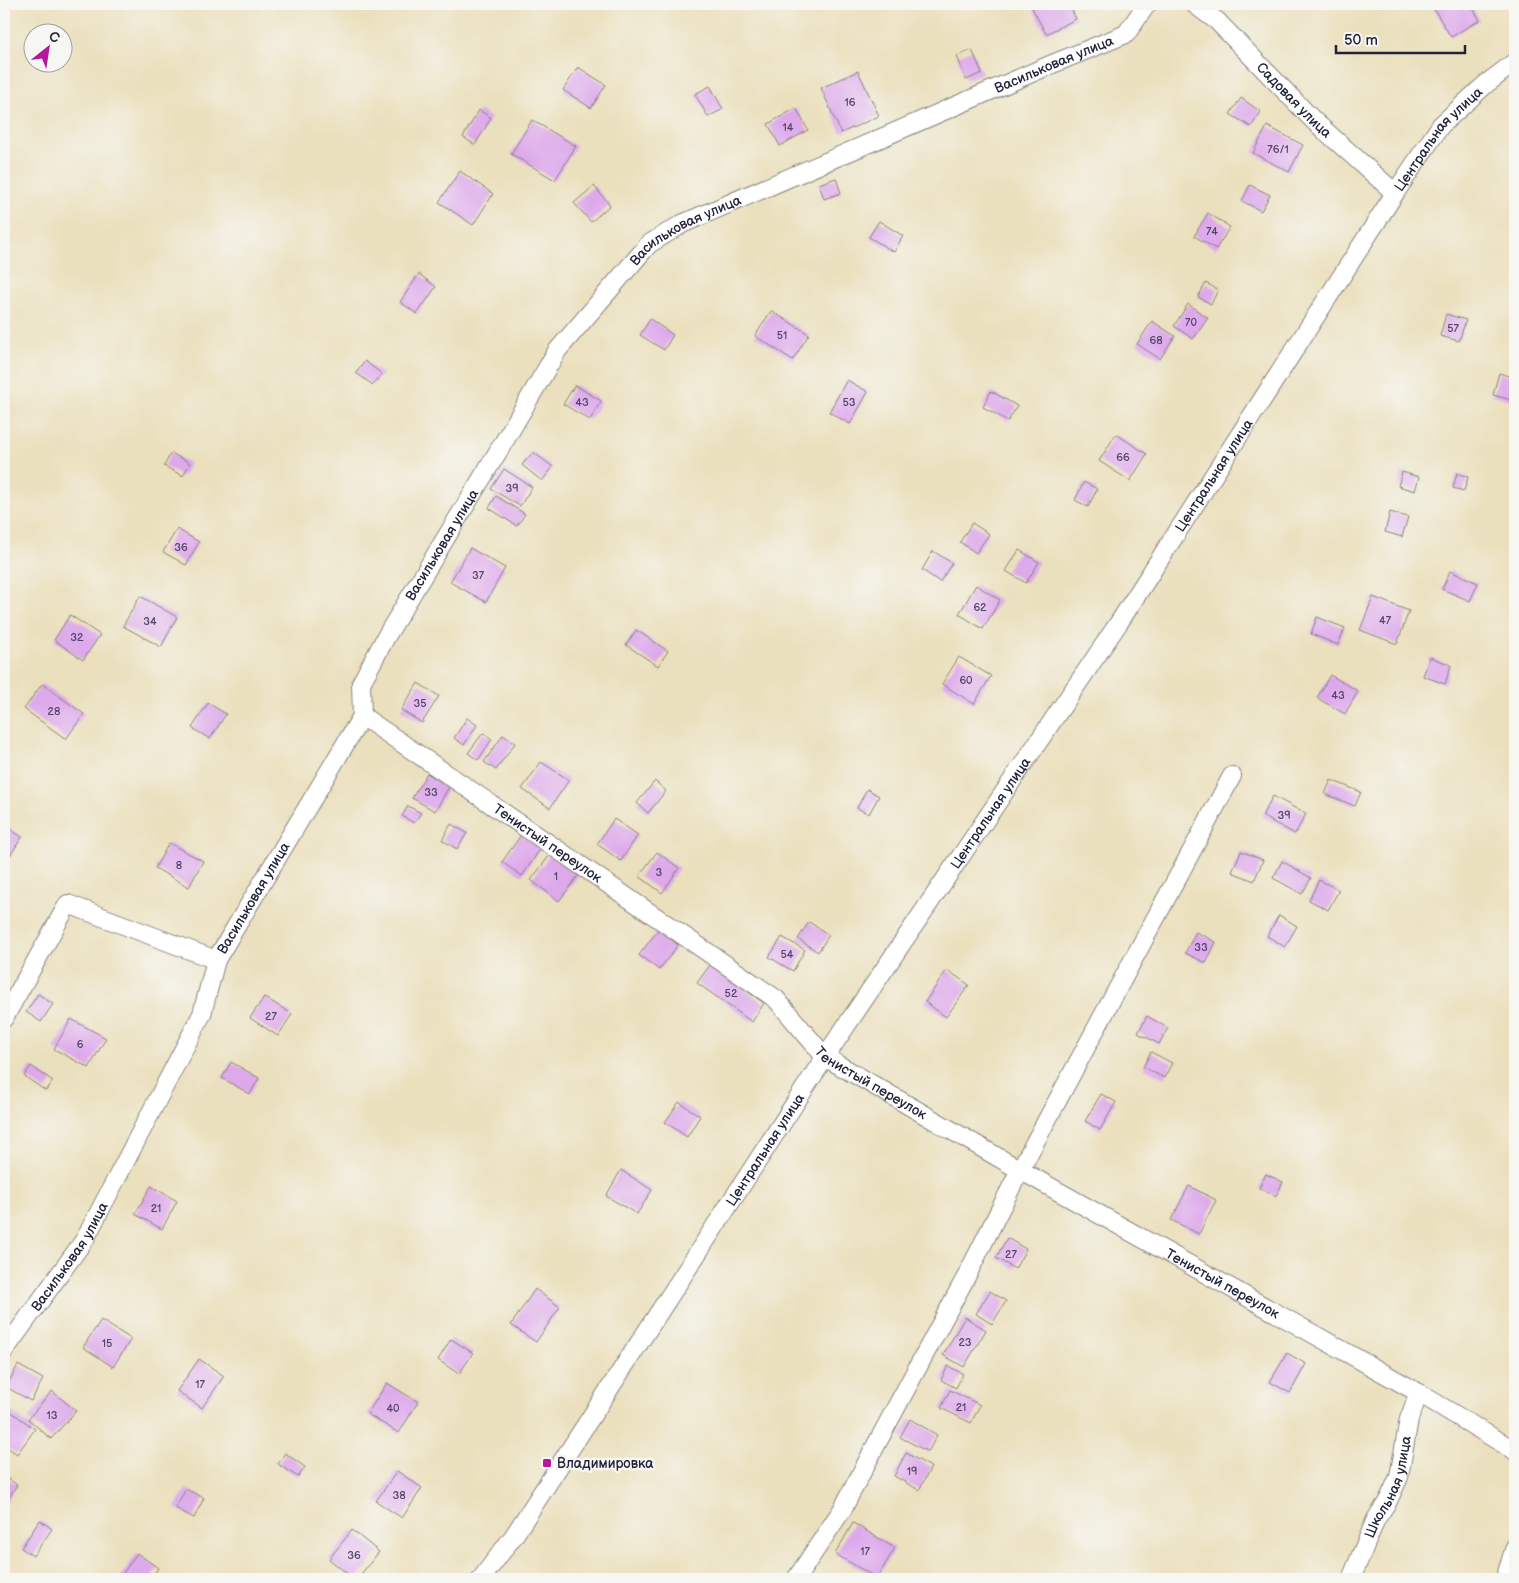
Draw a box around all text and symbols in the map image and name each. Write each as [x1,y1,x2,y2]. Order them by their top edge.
north arrow [22,22,72,72]
scale bar [1336,22,1465,54]
text: С [46,27,63,47]
text: 50 m [1344,31,1378,50]
street label: Васильковая улица [992,32,1117,97]
street label: Садовая улица [1253,59,1335,142]
street label: Центральная улица [1391,83,1487,195]
house number: 16 [845,96,856,109]
house number: 14 [783,121,794,134]
house number: 76/1 [1267,143,1289,156]
street label: Васильковая улица [626,191,744,269]
house number: 74 [1206,225,1218,238]
house number: 70 [1185,316,1197,329]
house number: 57 [1447,322,1459,335]
house number: 51 [777,329,787,342]
house number: 68 [1149,334,1163,347]
house number: 43 [575,396,589,409]
house number: 53 [842,396,856,409]
street label: Центральная улица [1172,415,1257,535]
house number: 66 [1116,451,1130,464]
house number: 39 [505,482,519,495]
street label: Васильковая улица [402,486,483,604]
house number: 36 [174,541,188,554]
house number: 37 [472,569,485,582]
house number: 62 [973,601,987,614]
house number: 47 [1379,614,1392,627]
house number: 34 [143,615,157,628]
house number: 32 [70,631,84,644]
house number: 60 [959,674,973,687]
house number: 43 [1331,689,1345,702]
house number: 35 [413,697,427,710]
house number: 28 [48,705,60,718]
street label: Центральная улица [947,754,1035,872]
house number: 33 [424,786,438,799]
street label: Тенистый переулок [490,800,605,887]
house number: 39 [1277,809,1291,822]
street label: Васильковая улица [214,839,294,957]
house number: 8 [176,859,182,872]
house number: 3 [656,866,663,879]
house number: 1 [554,870,558,883]
house number: 33 [1194,941,1208,954]
house number: 54 [780,948,794,961]
house number: 52 [725,987,738,1000]
house number: 27 [265,1010,278,1023]
house number: 6 [77,1038,84,1051]
street label: Тенистый переулок [811,1043,930,1123]
street label: Центральная улица [723,1090,808,1209]
street label: Васильковая улица [28,1199,112,1315]
house number: 21 [151,1202,161,1215]
street label: Тенистый переулок [1163,1245,1283,1323]
house number: 27 [1005,1248,1018,1261]
house number: 23 [958,1336,972,1349]
house number: 15 [102,1337,112,1350]
house number: 17 [195,1378,205,1391]
house number: 21 [956,1401,966,1414]
house number: 40 [386,1402,400,1415]
house number: 13 [46,1409,58,1422]
street label: Школьная улица [1361,1434,1415,1541]
place label: Владимировка [557,1455,654,1472]
marker: Владимировка [541,1457,553,1469]
house number: 19 [907,1465,917,1478]
house number: 38 [392,1489,406,1502]
house number: 17 [860,1545,870,1558]
house number: 36 [347,1549,361,1562]

